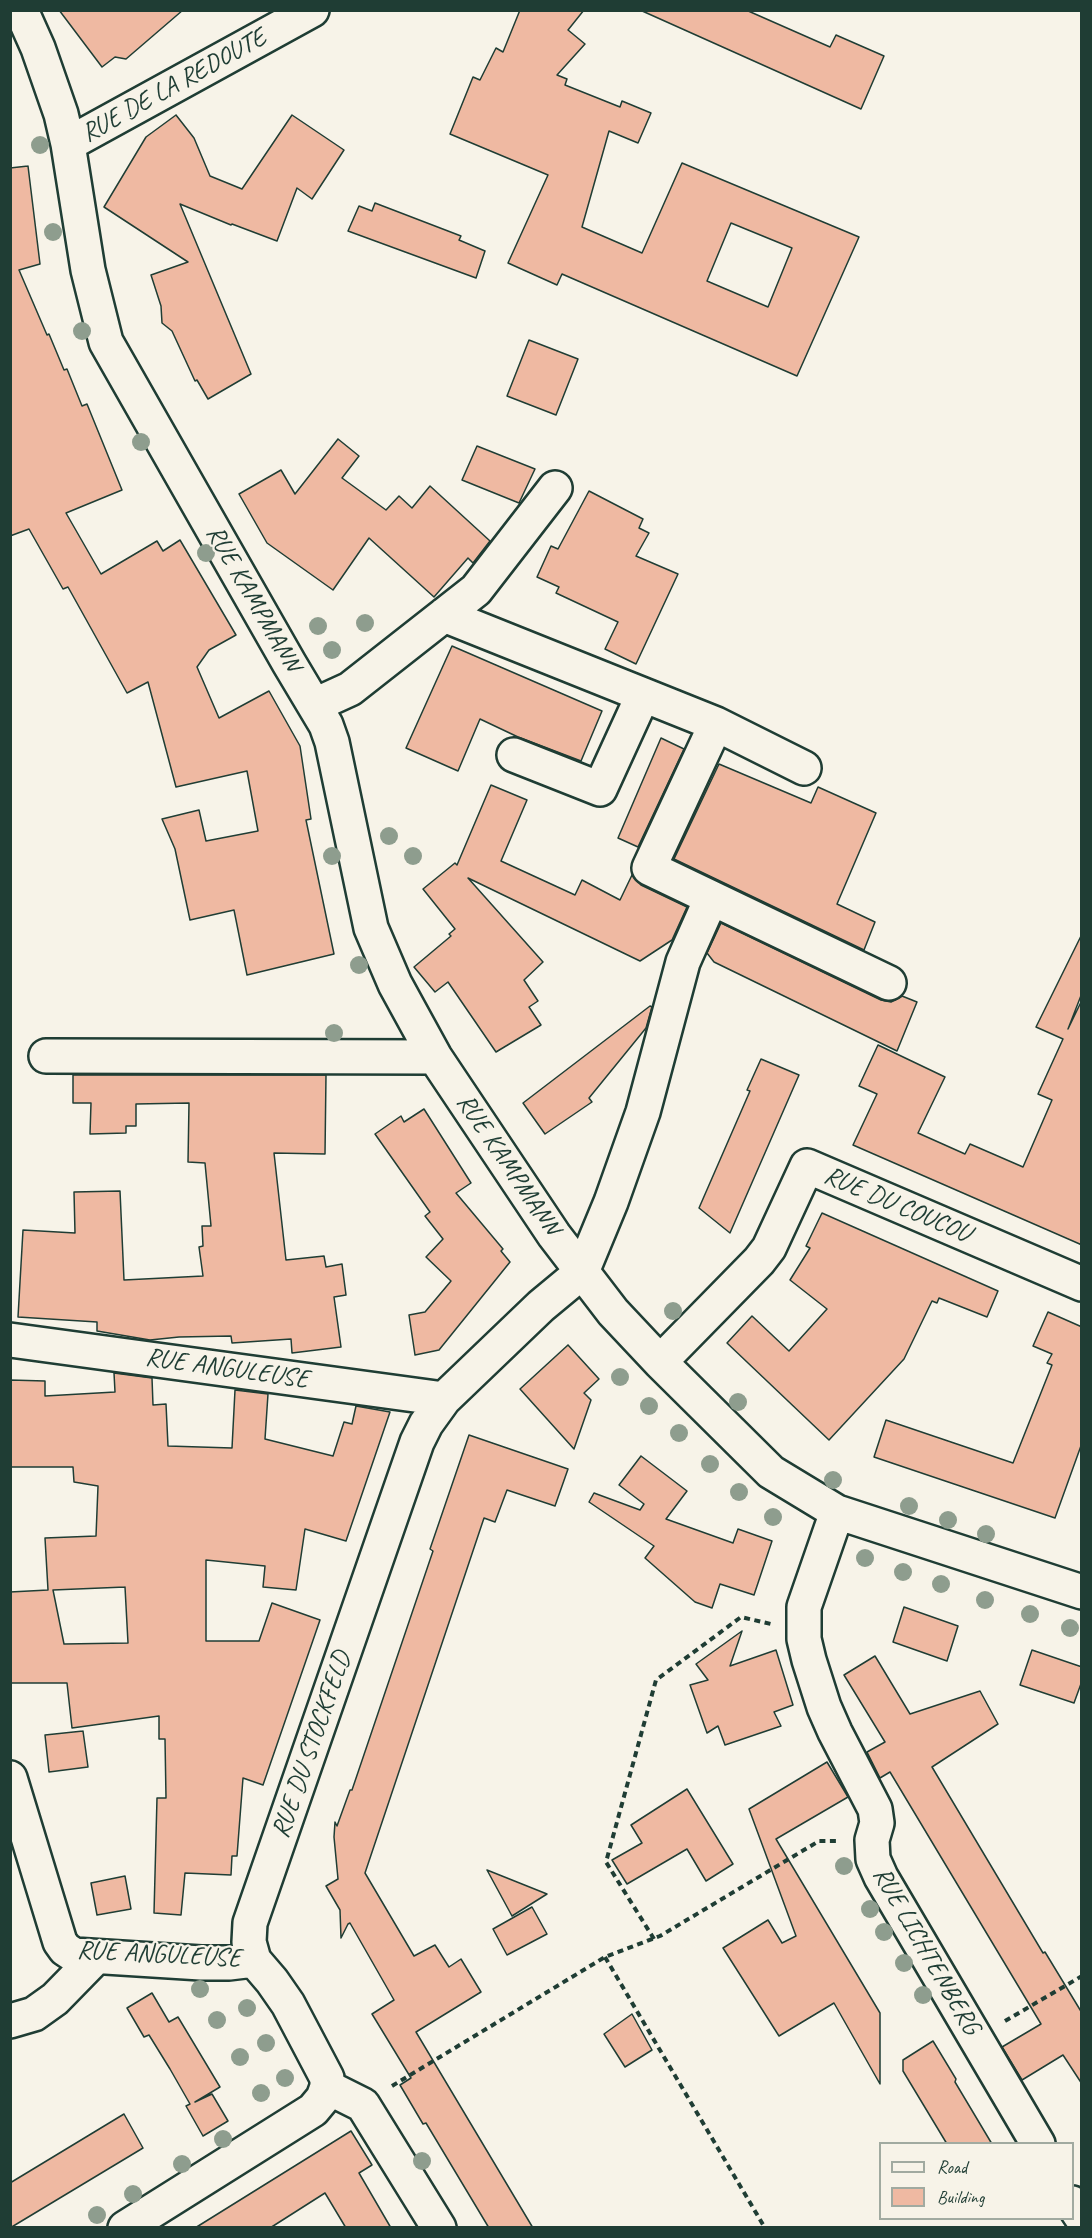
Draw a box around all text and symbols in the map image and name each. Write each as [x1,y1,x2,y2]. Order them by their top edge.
street label: RUE DE LA REDOUTE [76,22,272,150]
street label: RUE KAMPMANN [199,520,307,678]
street label: RUE KAMPMANN [449,1088,567,1242]
street label: RUE DU COUCOU [819,1160,975,1250]
street label: RUE ANGULEUSE [144,1342,310,1396]
street label: RUE DU STOCKFELD [266,1648,358,1842]
street label: RUE LICHTENBERG [865,1862,987,2040]
street label: RUE ANGULEUSE [76,1935,242,1975]
legend [879,2142,1074,2220]
text: Road [937,2156,967,2178]
text: Building [937,2186,984,2208]

